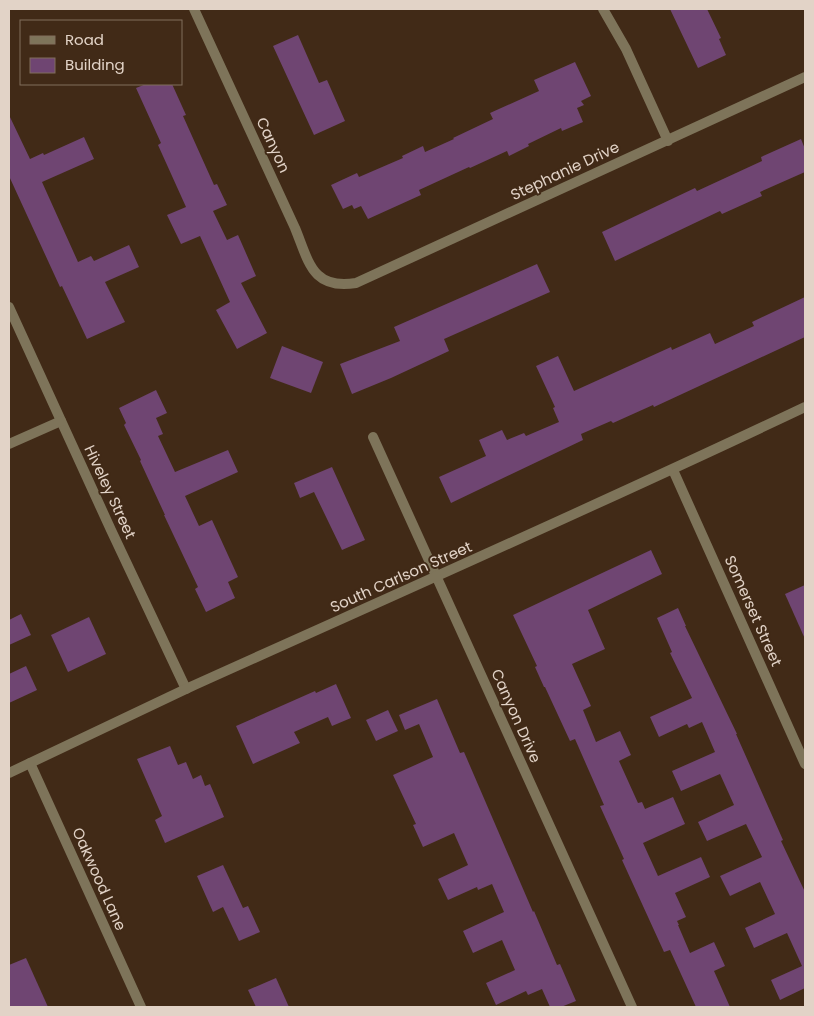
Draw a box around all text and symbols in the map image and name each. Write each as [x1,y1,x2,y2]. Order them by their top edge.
legend [20,20,182,85]
text: Road [65,29,104,50]
text: Building [65,54,125,75]
street label: Canyon [251,114,295,176]
street label: Stephanie Drive [507,136,623,205]
street label: Hiveley Street [80,442,141,542]
street label: South Carlson Street [327,536,475,617]
street label: Somerset Street [720,552,787,670]
street label: Canyon Drive [486,666,547,766]
street label: Oakwood Lane [67,824,132,934]

